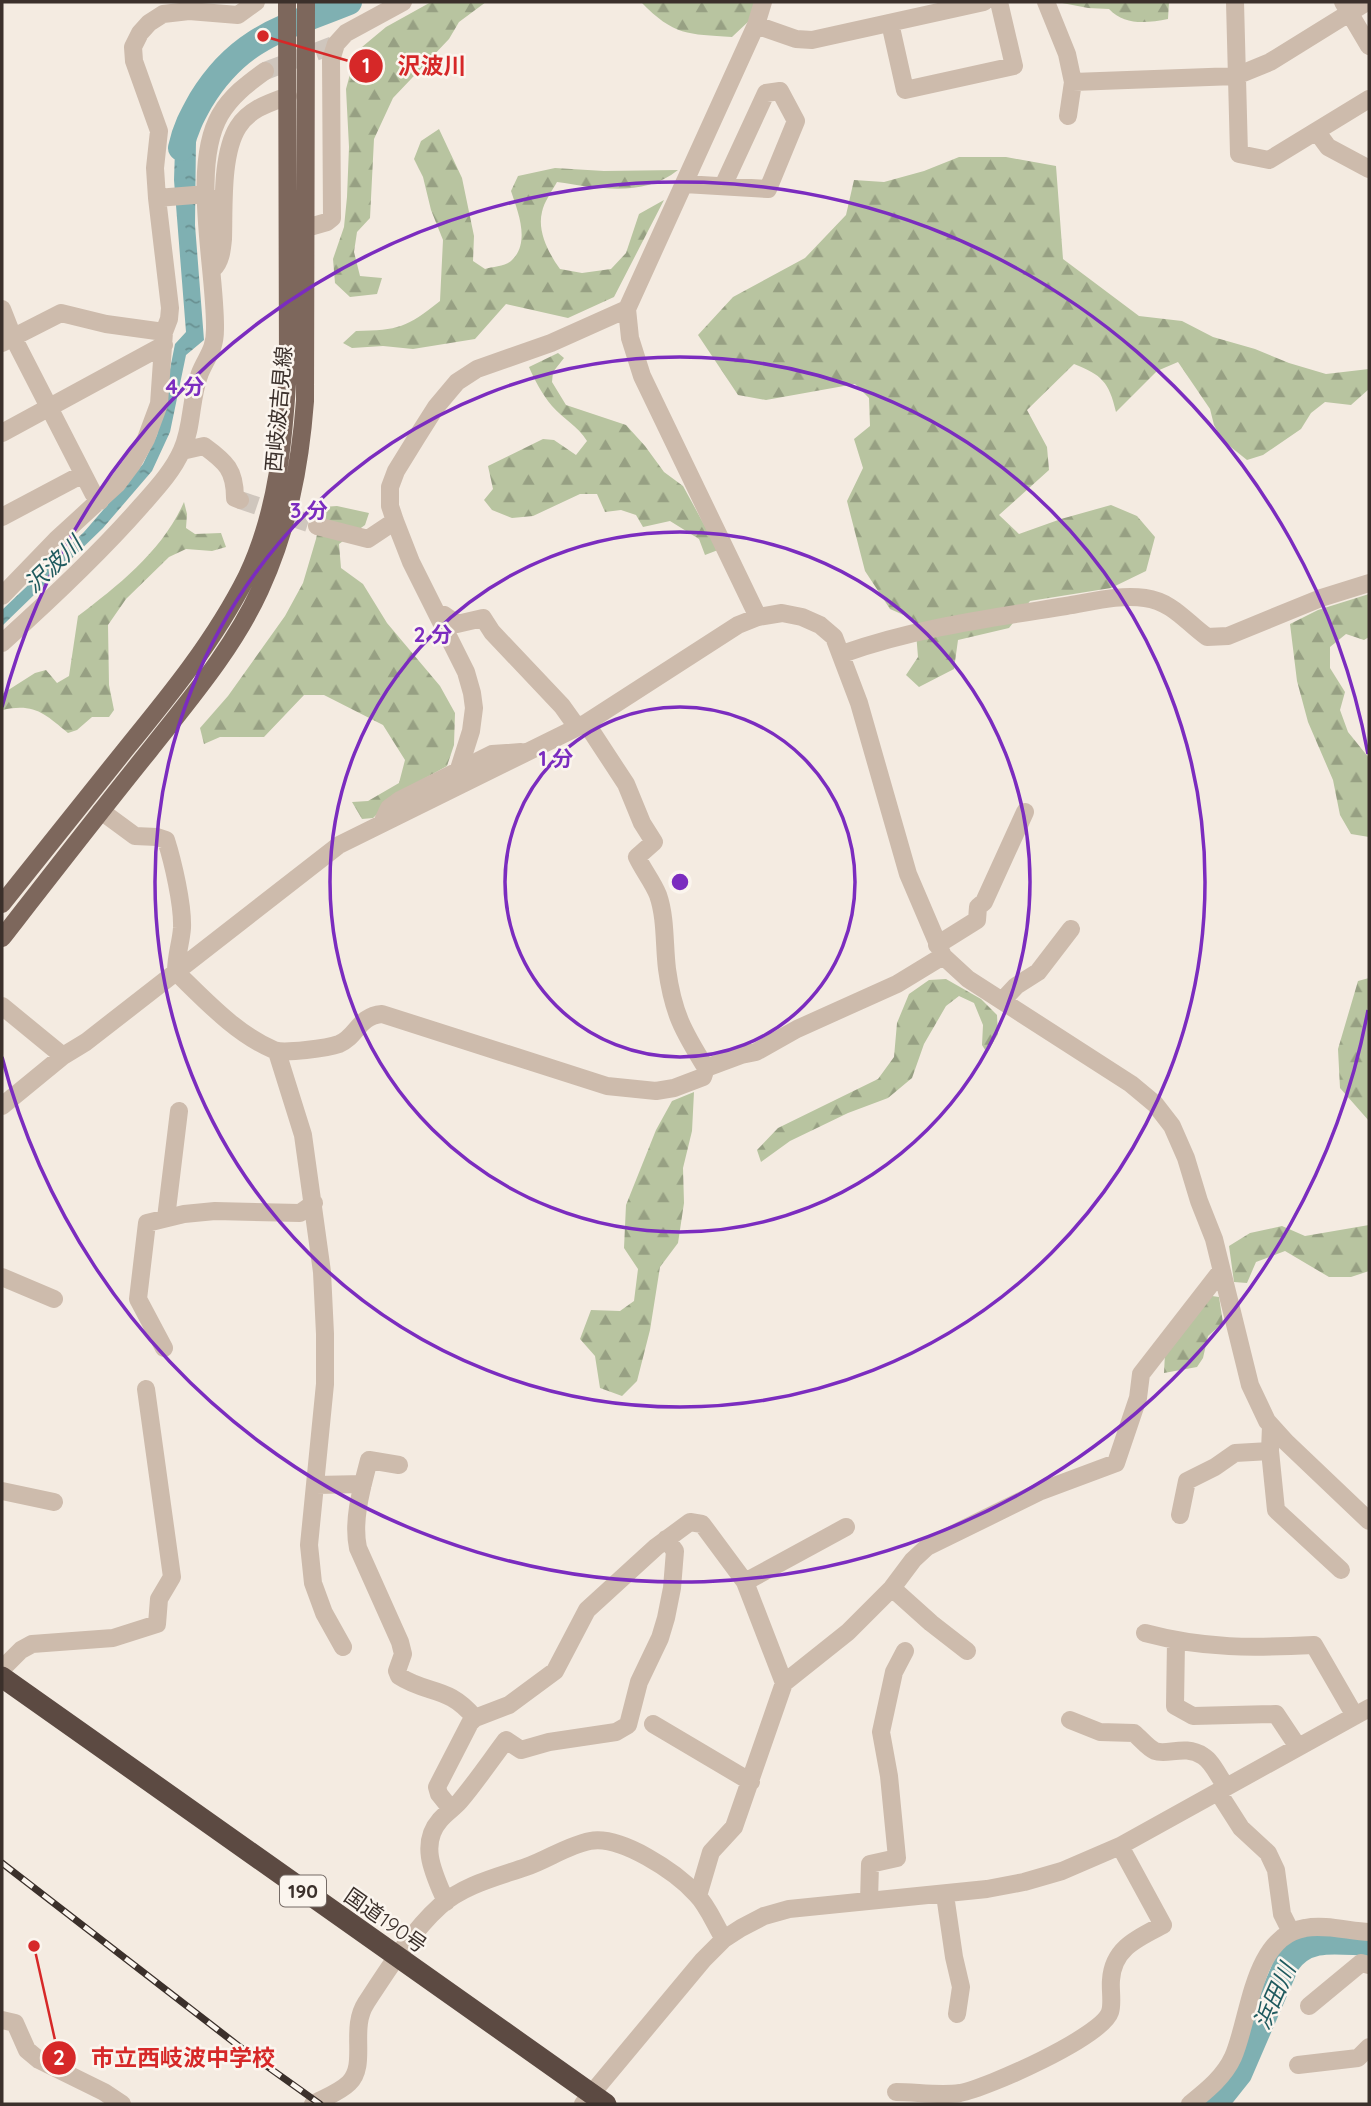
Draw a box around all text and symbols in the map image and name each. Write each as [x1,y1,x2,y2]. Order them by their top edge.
callout: 沢波川 [349,44,481,88]
text: 沢波川 [398,51,467,80]
text: 1 [362,52,370,78]
street label: 西岐波吉見線 [260,345,296,473]
text: 4 分 [165,373,205,399]
text: 3 分 [290,497,328,523]
water label: 沢波川 [18,528,90,598]
text: 2 分 [414,621,452,647]
text: 1 分 [538,745,574,771]
centre of rings [668,870,692,894]
road number: 190 [280,1876,326,1907]
street label: 国道190号 [340,1882,432,1958]
water label: 浜田川 [1247,1956,1302,2033]
callout: 市立西岐波中学校 [42,2036,289,2080]
text: 市立西岐波中学校 [91,2043,275,2072]
text: 2 [53,2044,65,2070]

